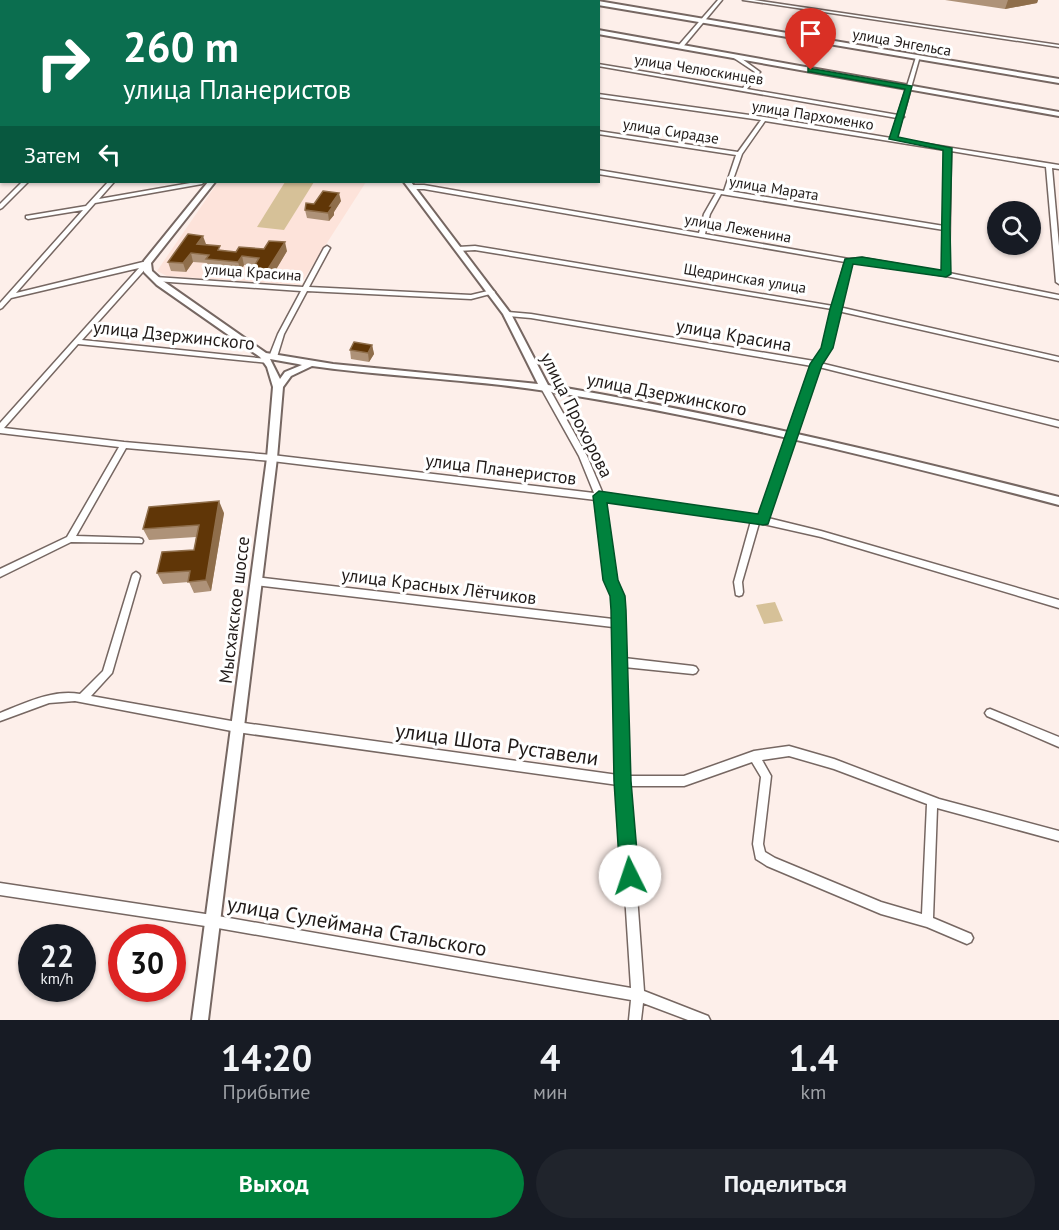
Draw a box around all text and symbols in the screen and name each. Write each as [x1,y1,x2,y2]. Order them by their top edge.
pin [785,8,836,70]
icon: arrive [794,17,827,50]
text: 260 m [123,19,239,74]
icon: right [24,24,102,102]
street label: улица Энгельса [851,24,953,60]
street label: улица Челюскинцев [633,49,765,89]
text: улица Планеристов [123,72,351,106]
street label: улица Пархоменко [751,96,875,134]
street label: улица Сирадзе [622,114,720,148]
icon: left [93,138,126,171]
text: Затем [24,141,81,169]
street label: улица Марата [728,172,820,204]
map controls [987,201,1041,255]
button: search [987,201,1041,255]
street label: улица Леженина [683,209,793,247]
street label: улица Красина [204,259,302,285]
street label: Щедринская улица [682,259,808,297]
street label: улица Красина [674,314,794,356]
street label: улица Дзержинского [92,315,256,355]
street label: улица Прохорова [536,349,618,481]
street label: улица Дзержинского [585,367,749,421]
street label: улица Планеристов [424,448,578,490]
street label: Мысхакское шоссе [214,535,254,685]
street label: улица Красных Лётчиков [340,563,538,609]
street label: улица Шота Руставели [394,716,600,772]
position arrow [598,844,662,908]
street label: улица Сулеймана Стальского [225,890,489,962]
speed limit sign: 30 [108,924,186,1002]
text: 22 [40,936,74,975]
text: km/h [41,969,73,988]
text: 14:20 [221,1034,312,1081]
text: 4 [540,1034,561,1081]
text: 1.4 [788,1034,838,1081]
text: Прибытие [223,1079,310,1105]
text: мин [533,1079,568,1105]
text: km [800,1079,826,1105]
button: Выход [24,1149,524,1218]
button: Поделиться [536,1149,1035,1218]

